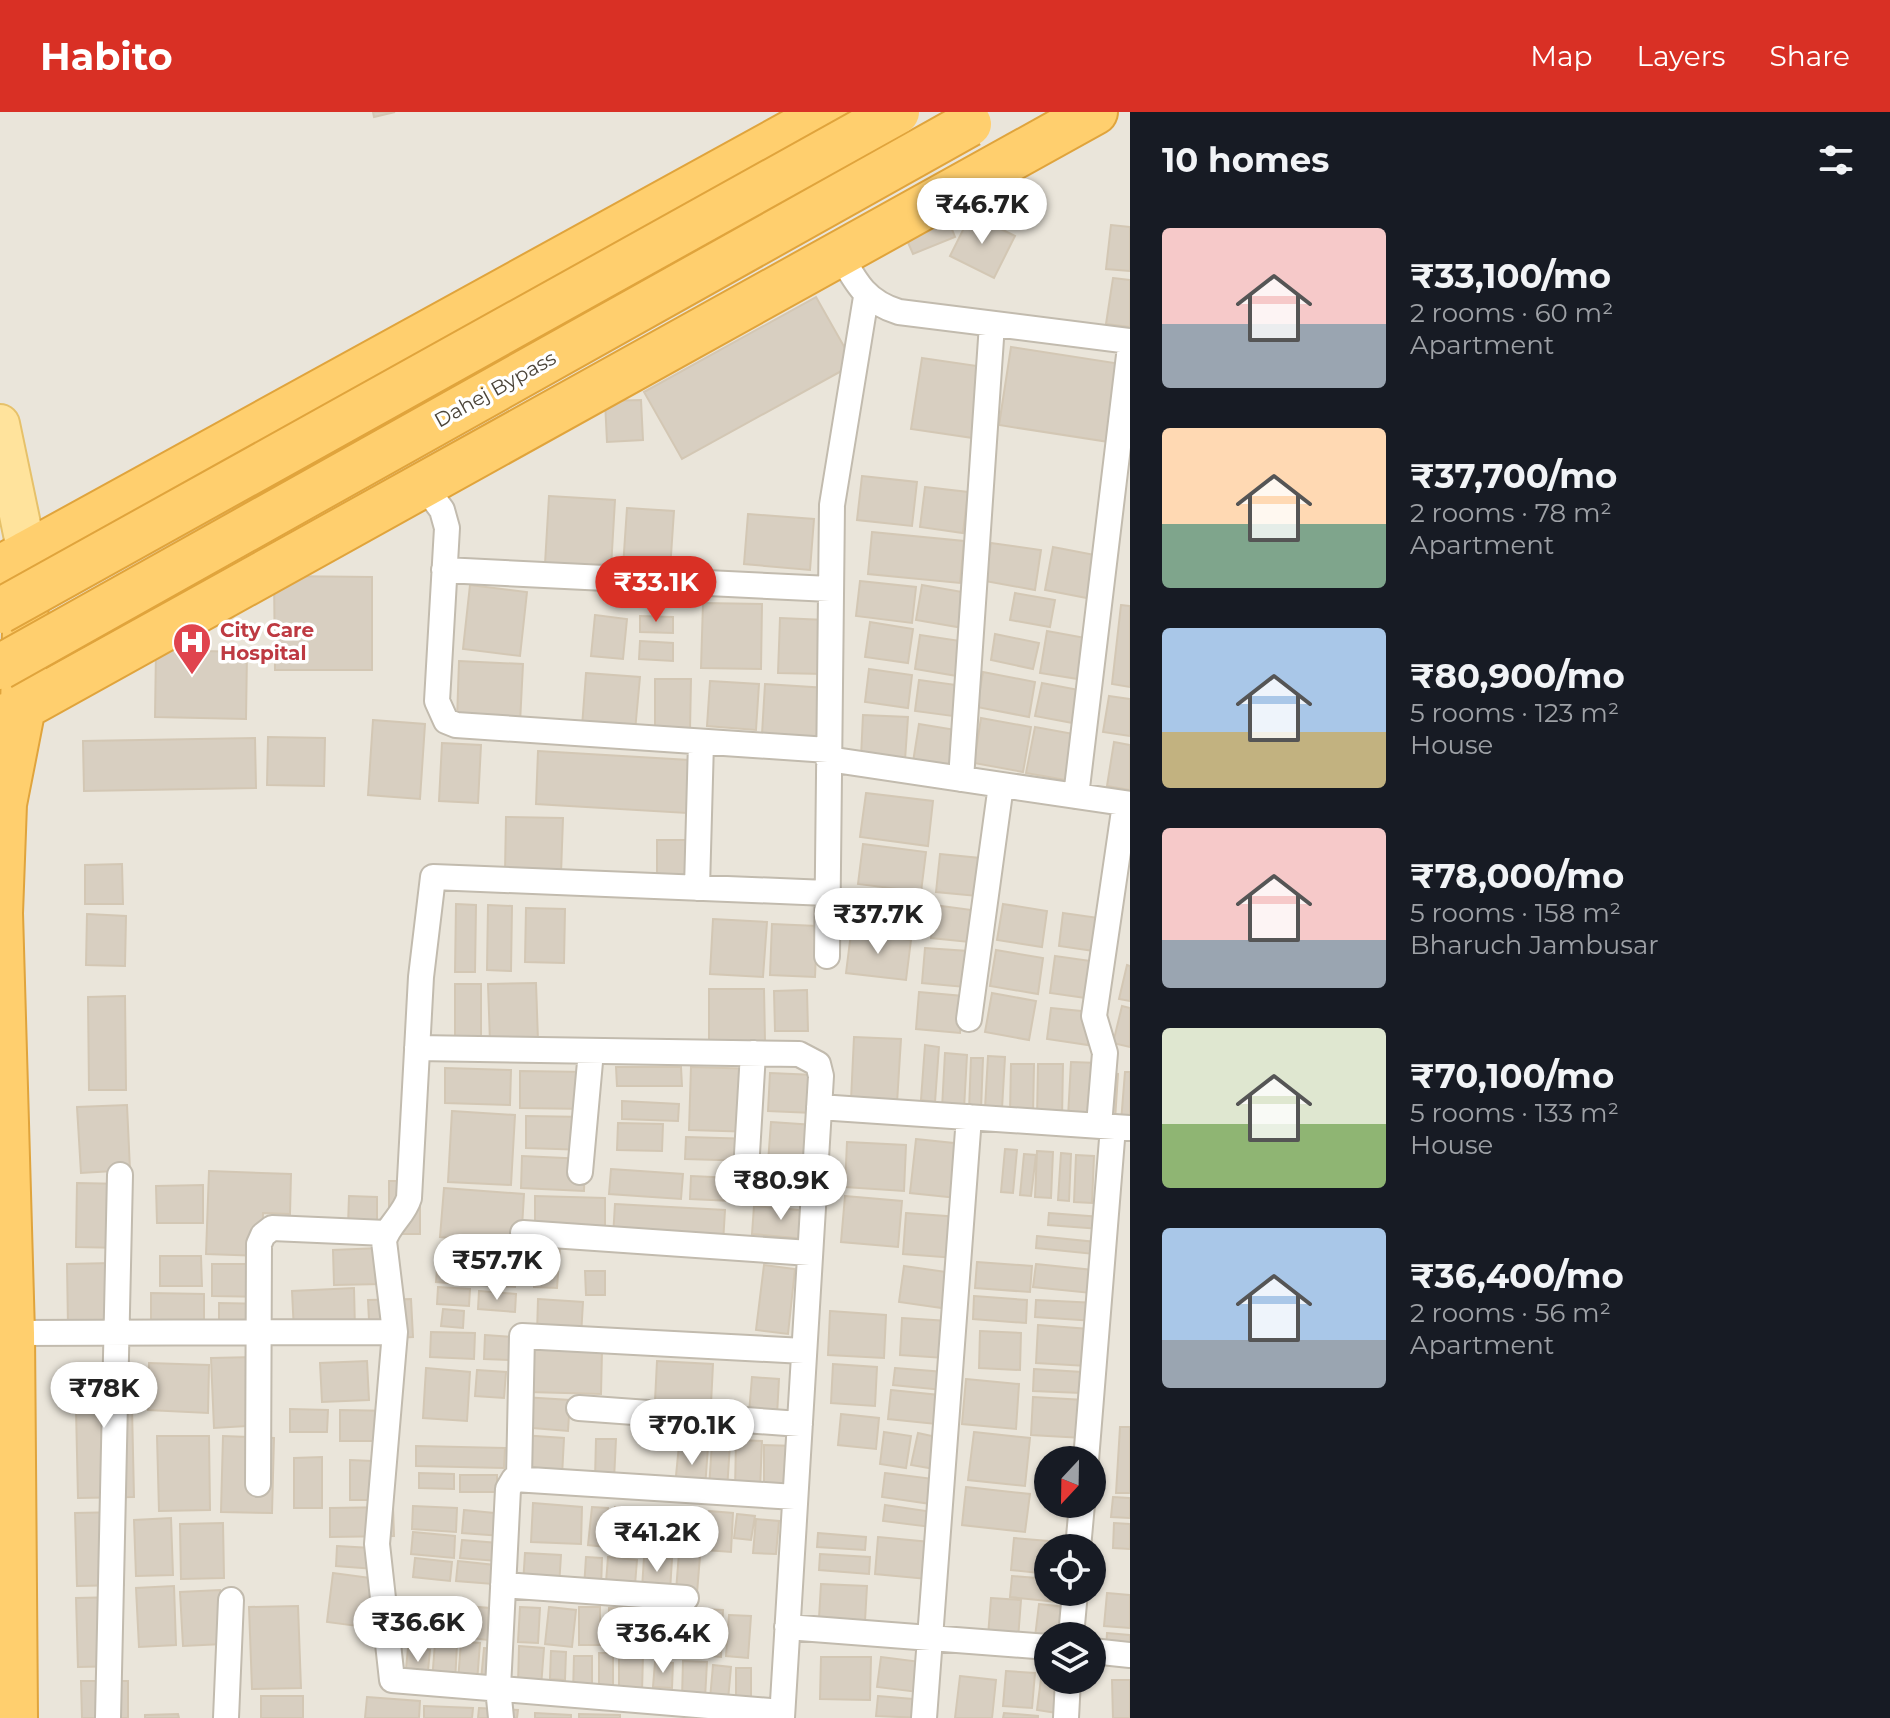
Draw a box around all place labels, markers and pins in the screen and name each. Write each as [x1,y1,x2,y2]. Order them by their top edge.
pin: ₹46.7K [917,178,1047,246]
pin: ₹33.1K [591,556,721,624]
place label: City Care Hospital [220,618,314,665]
hospital icon: City Care Hospital [171,621,213,676]
pin: ₹37.7K [813,888,943,956]
pin: ₹80.9K [716,1154,846,1222]
pin: ₹57.7K [432,1234,562,1302]
pin: ₹78K [57,1362,151,1430]
pin: ₹70.1K [627,1399,757,1467]
pin: ₹41.2K [592,1506,722,1574]
pin: ₹36.6K [353,1596,483,1664]
pin: ₹36.4K [598,1607,728,1675]

